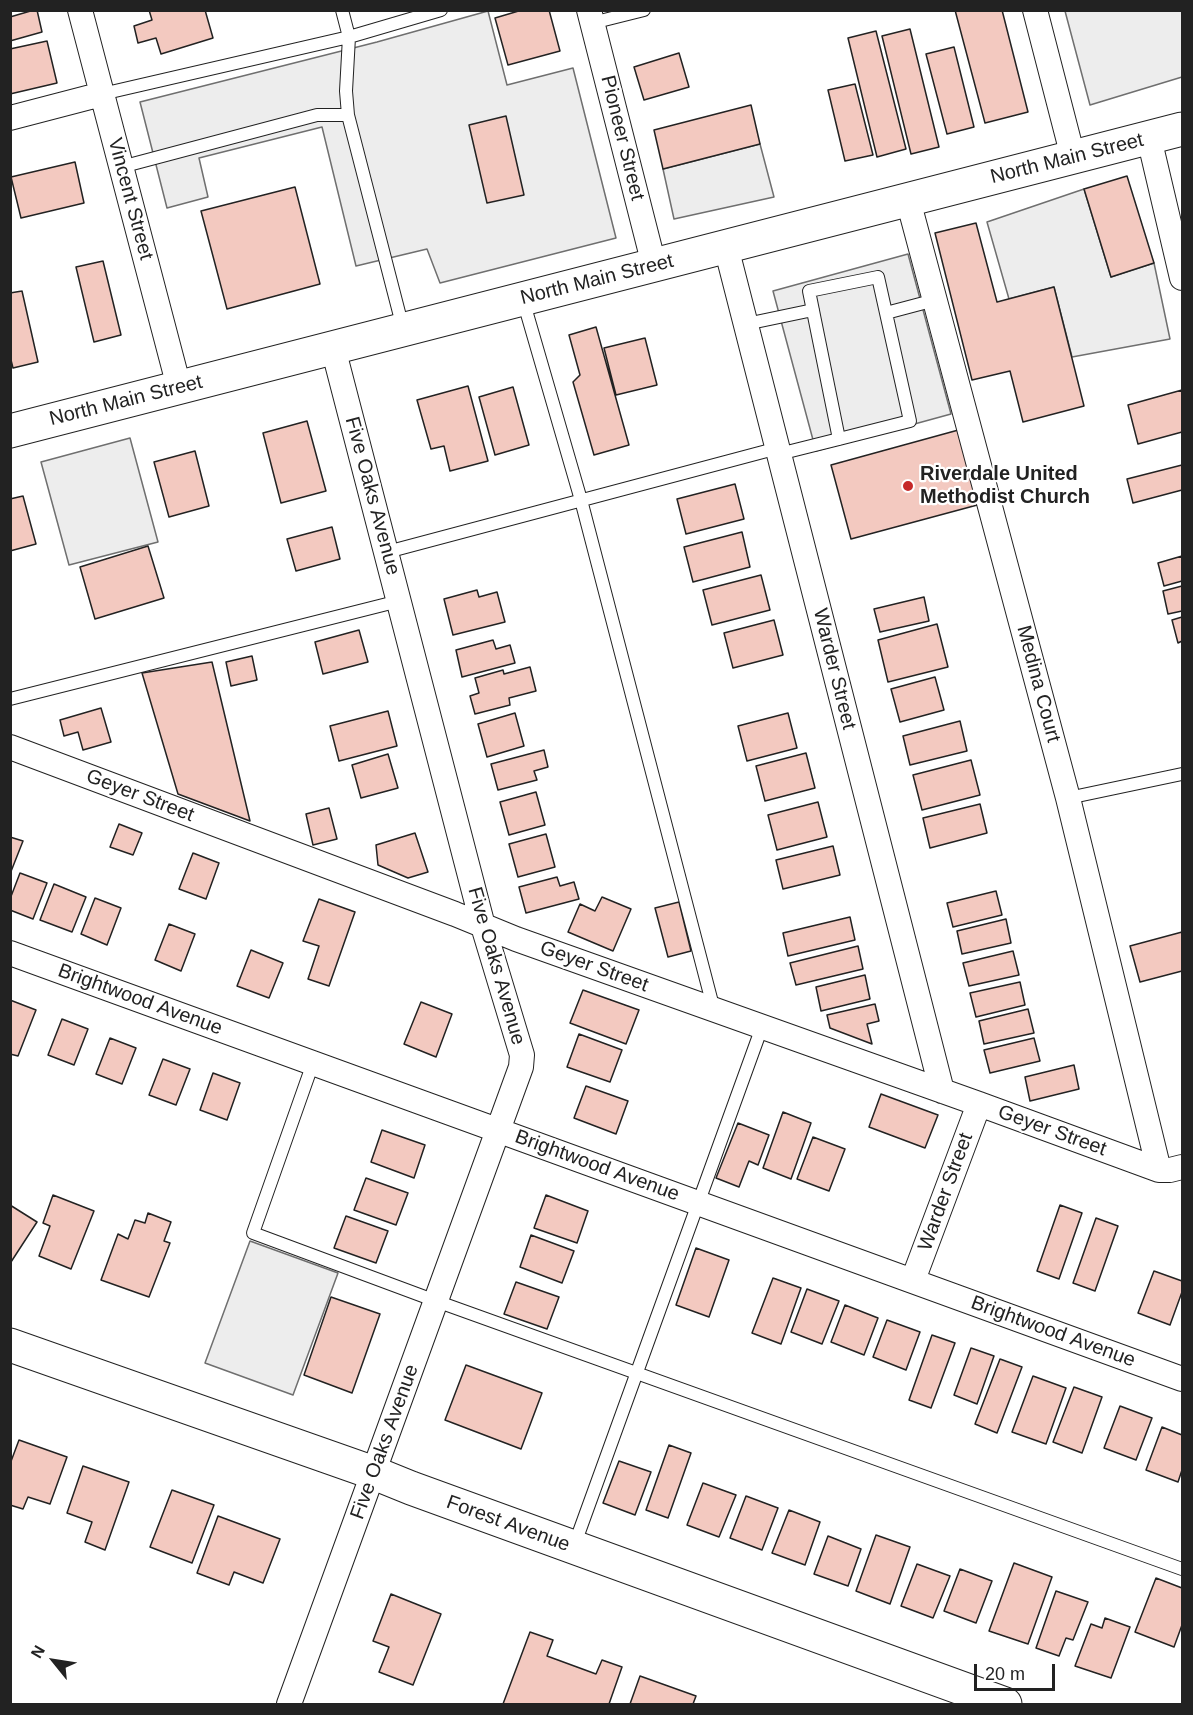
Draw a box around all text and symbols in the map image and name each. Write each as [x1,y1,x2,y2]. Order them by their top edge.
street label: Pioneer Street [595,73,649,203]
street label: North Main Street [988,128,1146,190]
street label: Vincent Street [102,135,158,263]
street label: North Main Street [518,249,676,311]
street label: North Main Street [47,370,205,432]
street label: Five Oaks Avenue [339,414,405,578]
place label: Riverdale United Methodist Church [920,462,1090,509]
marker: Riverdale United Methodist Church [901,479,915,493]
street label: Warder Street [807,606,861,732]
street label: Medina Court [1011,623,1065,745]
street label: Geyer Street [83,764,197,828]
street label: Five Oaks Avenue [462,884,530,1048]
street label: Geyer Street [537,936,651,998]
street label: Brightwood Avenue [55,959,225,1041]
street label: Geyer Street [995,1100,1109,1162]
street label: Brightwood Avenue [512,1125,682,1207]
street label: Warder Street [914,1130,978,1254]
street label: Brightwood Avenue [968,1291,1138,1373]
street label: Five Oaks Avenue [346,1361,424,1523]
street label: Forest Avenue [443,1491,573,1557]
north arrow [24,1631,84,1691]
text: N [28,1642,48,1661]
scale bar [977,1652,1058,1690]
text: 20 m [985,1664,1025,1684]

